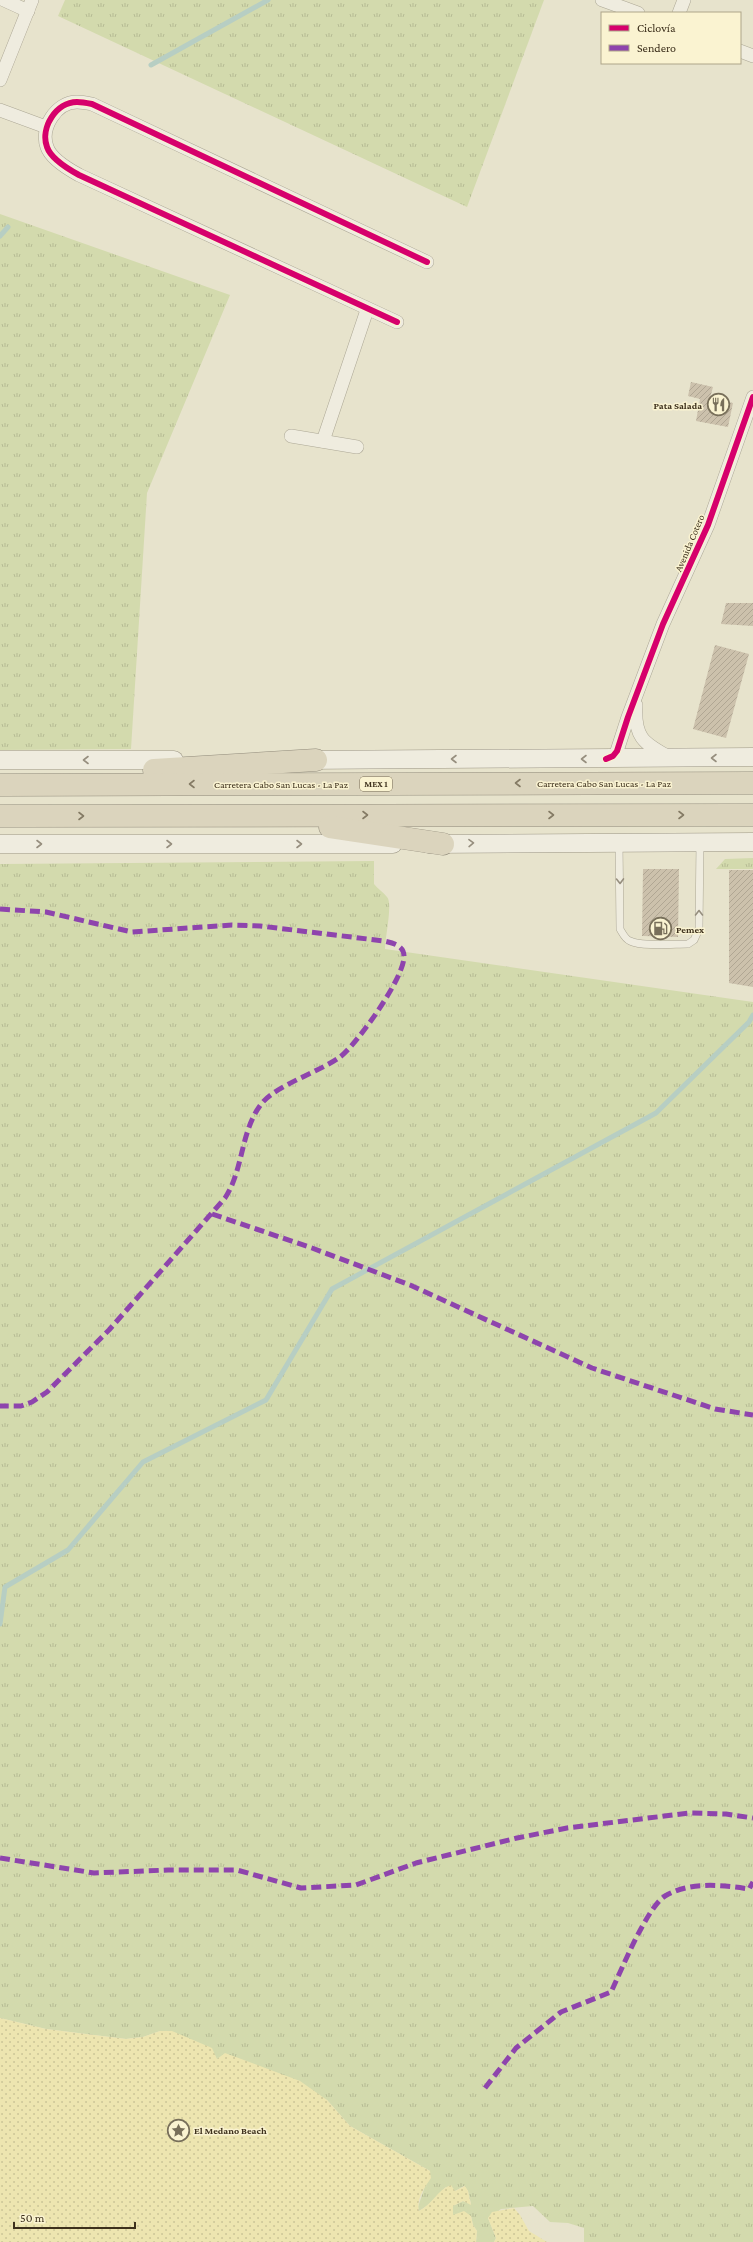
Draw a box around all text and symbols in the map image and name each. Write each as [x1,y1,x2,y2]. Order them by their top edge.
legend [601,12,741,64]
text: Ciclovía [637,21,676,35]
text: Sendero [637,41,676,55]
restaurant icon: Pata Salada [705,392,731,418]
place label: Pata Salada [653,400,702,411]
street label: Avenida Cotero [673,513,706,573]
one-way arrow [711,754,717,762]
one-way arrow [451,755,457,763]
one-way arrow [581,755,587,763]
one-way arrow [83,756,89,764]
road number: MEX 1 [360,777,392,791]
street label: Carretera Cabo San Lucas - La Paz [537,778,671,789]
street label: Carretera Cabo San Lucas - La Paz [214,779,348,790]
one-way arrow [515,779,521,787]
one-way arrow [189,780,195,788]
one-way arrow [362,811,368,819]
one-way arrow [548,811,554,819]
one-way arrow [678,811,684,819]
one-way arrow [78,812,84,820]
one-way arrow [468,839,474,848]
one-way arrow [36,840,42,848]
one-way arrow [166,840,172,848]
one-way arrow [296,840,302,848]
one-way arrow [616,878,624,884]
one-way arrow [695,910,703,916]
fuel station icon: Pemex [648,916,674,942]
place label: Pemex [676,924,705,935]
place icon: El Medano Beach [165,2117,191,2143]
place label: El Medano Beach [194,2125,267,2136]
scale bar [14,2204,135,2230]
text: 50 m [20,2211,45,2225]

